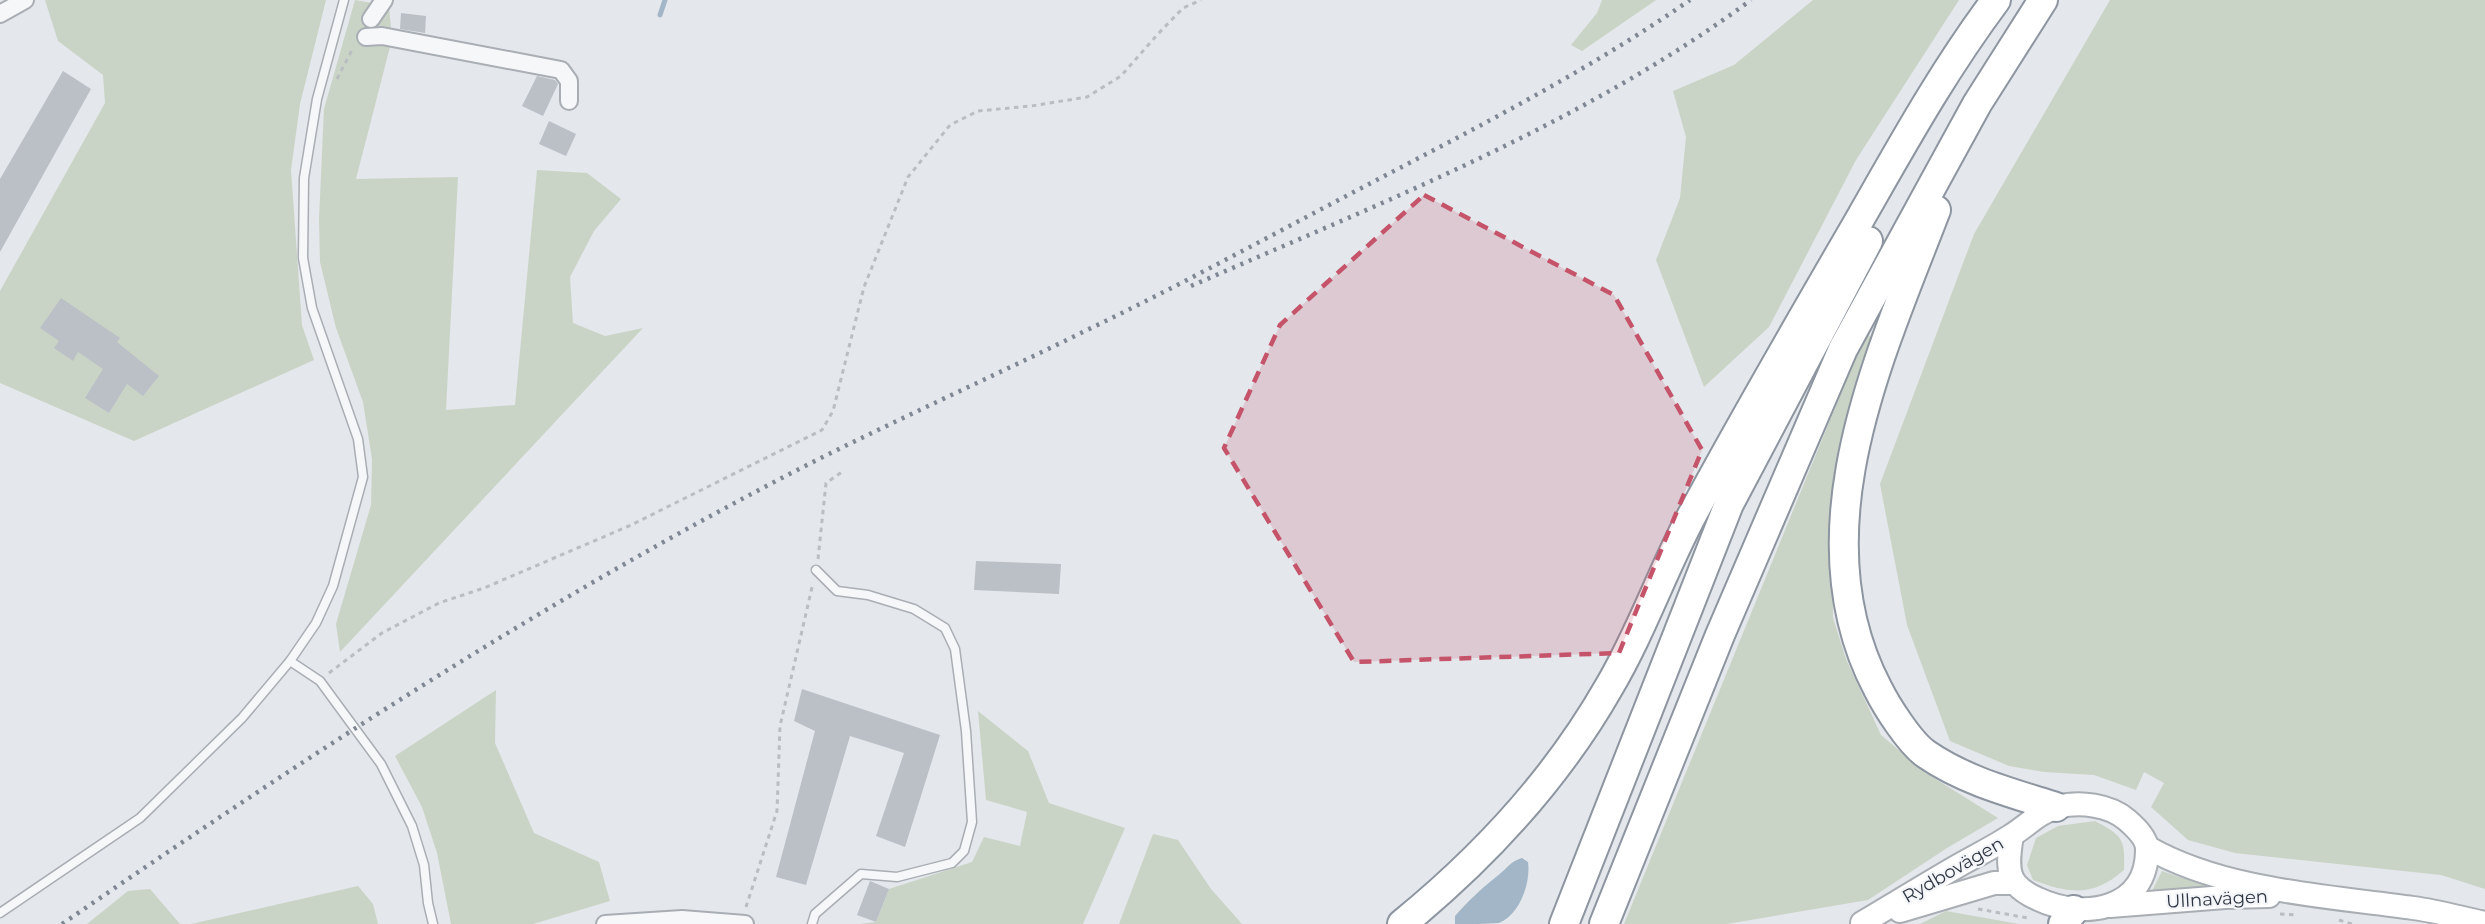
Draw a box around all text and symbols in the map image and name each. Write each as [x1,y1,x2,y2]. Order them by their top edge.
street label: Rydbovägen [1898,832,2008,908]
street label: Ullnavägen [2166,885,2268,913]

